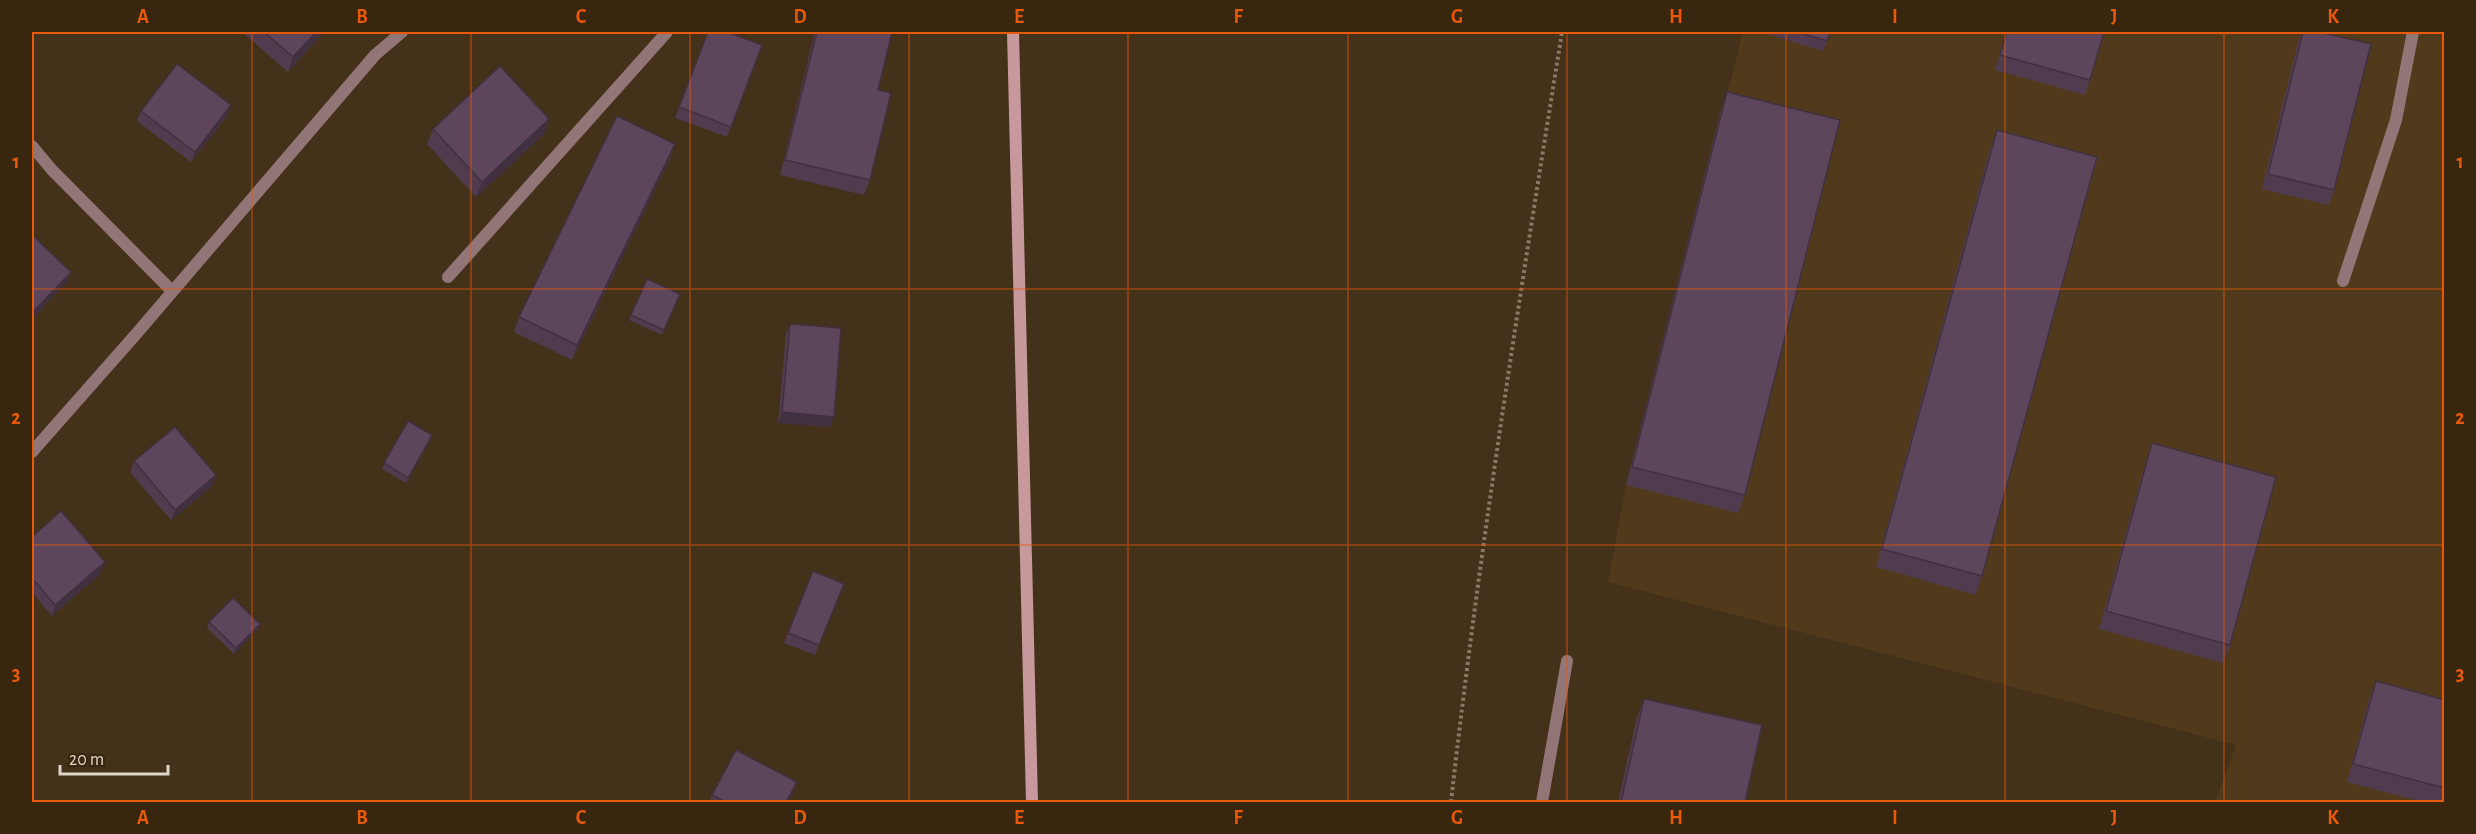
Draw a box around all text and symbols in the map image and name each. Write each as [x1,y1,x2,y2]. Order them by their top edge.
text: A [137,7,149,27]
text: B [356,7,368,27]
text: C [576,7,587,27]
text: D [793,7,807,27]
text: E [1014,7,1024,27]
text: F [1233,7,1243,27]
text: G [1451,7,1463,27]
text: H [1669,7,1683,27]
text: I [1892,7,1898,27]
text: J [2111,7,2117,27]
text: K [2327,7,2339,27]
text: 1 [12,152,20,172]
text: 1 [2456,152,2464,172]
text: 2 [11,408,21,428]
text: 2 [2455,408,2465,428]
text: 3 [12,664,20,684]
text: 3 [2456,664,2464,684]
scale bar [60,738,168,776]
text: 20 m [69,751,104,769]
text: A [137,808,149,828]
text: B [356,808,368,828]
text: C [576,808,587,828]
text: D [793,808,807,828]
text: E [1014,808,1024,828]
text: F [1233,808,1243,828]
text: G [1451,808,1463,828]
text: H [1669,808,1683,828]
text: I [1892,808,1898,828]
text: J [2111,808,2117,828]
text: K [2327,808,2339,828]

